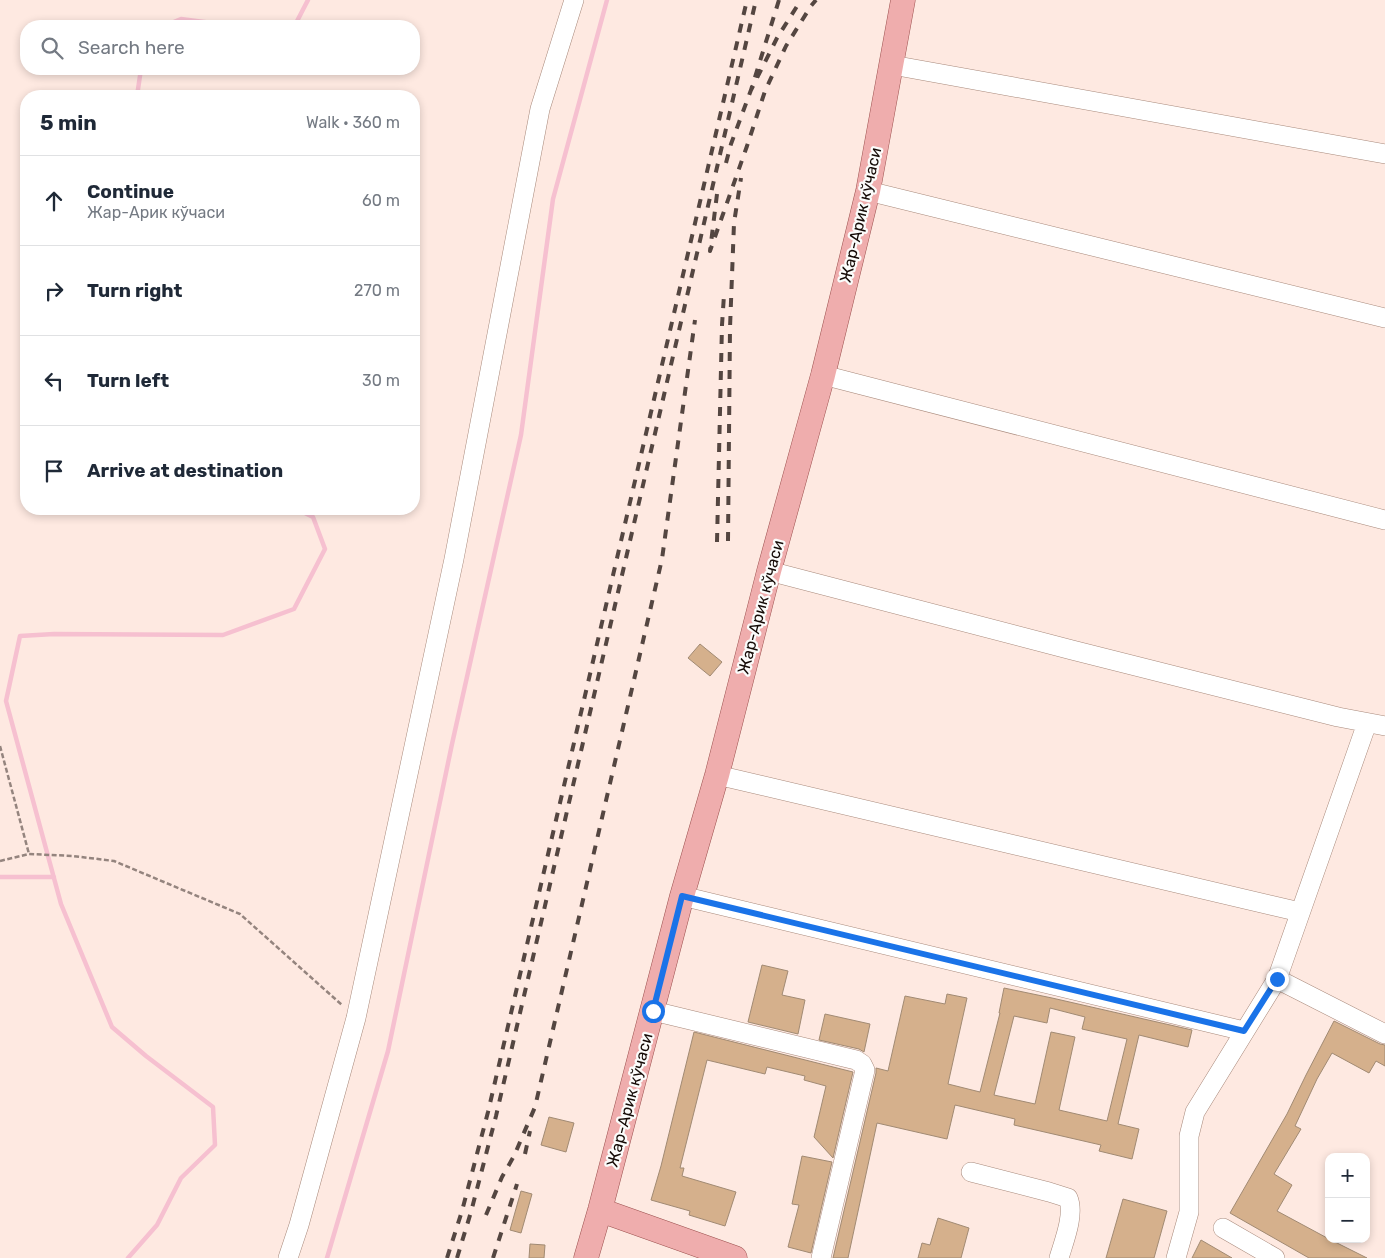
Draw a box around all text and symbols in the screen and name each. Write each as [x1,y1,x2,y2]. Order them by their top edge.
search box [20,20,420,75]
icon: search [38,34,66,62]
text: Search here [78,36,185,59]
text: 5 min [40,110,97,135]
text: Walk · 360 m [306,113,400,132]
street label: Жар-Арик кўчаси [836,146,885,284]
text: Continue [87,180,174,203]
icon: ahead [40,187,68,215]
text: 60 m [362,191,400,210]
text: Жар-Арик кўчаси [87,203,225,222]
icon: right [40,277,68,305]
text: Turn right [87,279,182,302]
text: 270 m [354,281,400,300]
icon: left [40,367,68,395]
text: Turn left [87,369,169,392]
text: 30 m [362,371,400,390]
icon: arrive [40,457,68,485]
text: Arrive at destination [87,459,283,482]
street label: Жар-Арик кўчаси [733,538,788,676]
route end [1266,968,1289,991]
route start [642,1000,665,1023]
street label: Жар-Арик кўчаси [602,1031,657,1169]
map controls [1325,1153,1370,1243]
button: + [1325,1153,1370,1198]
button: − [1325,1198,1370,1243]

